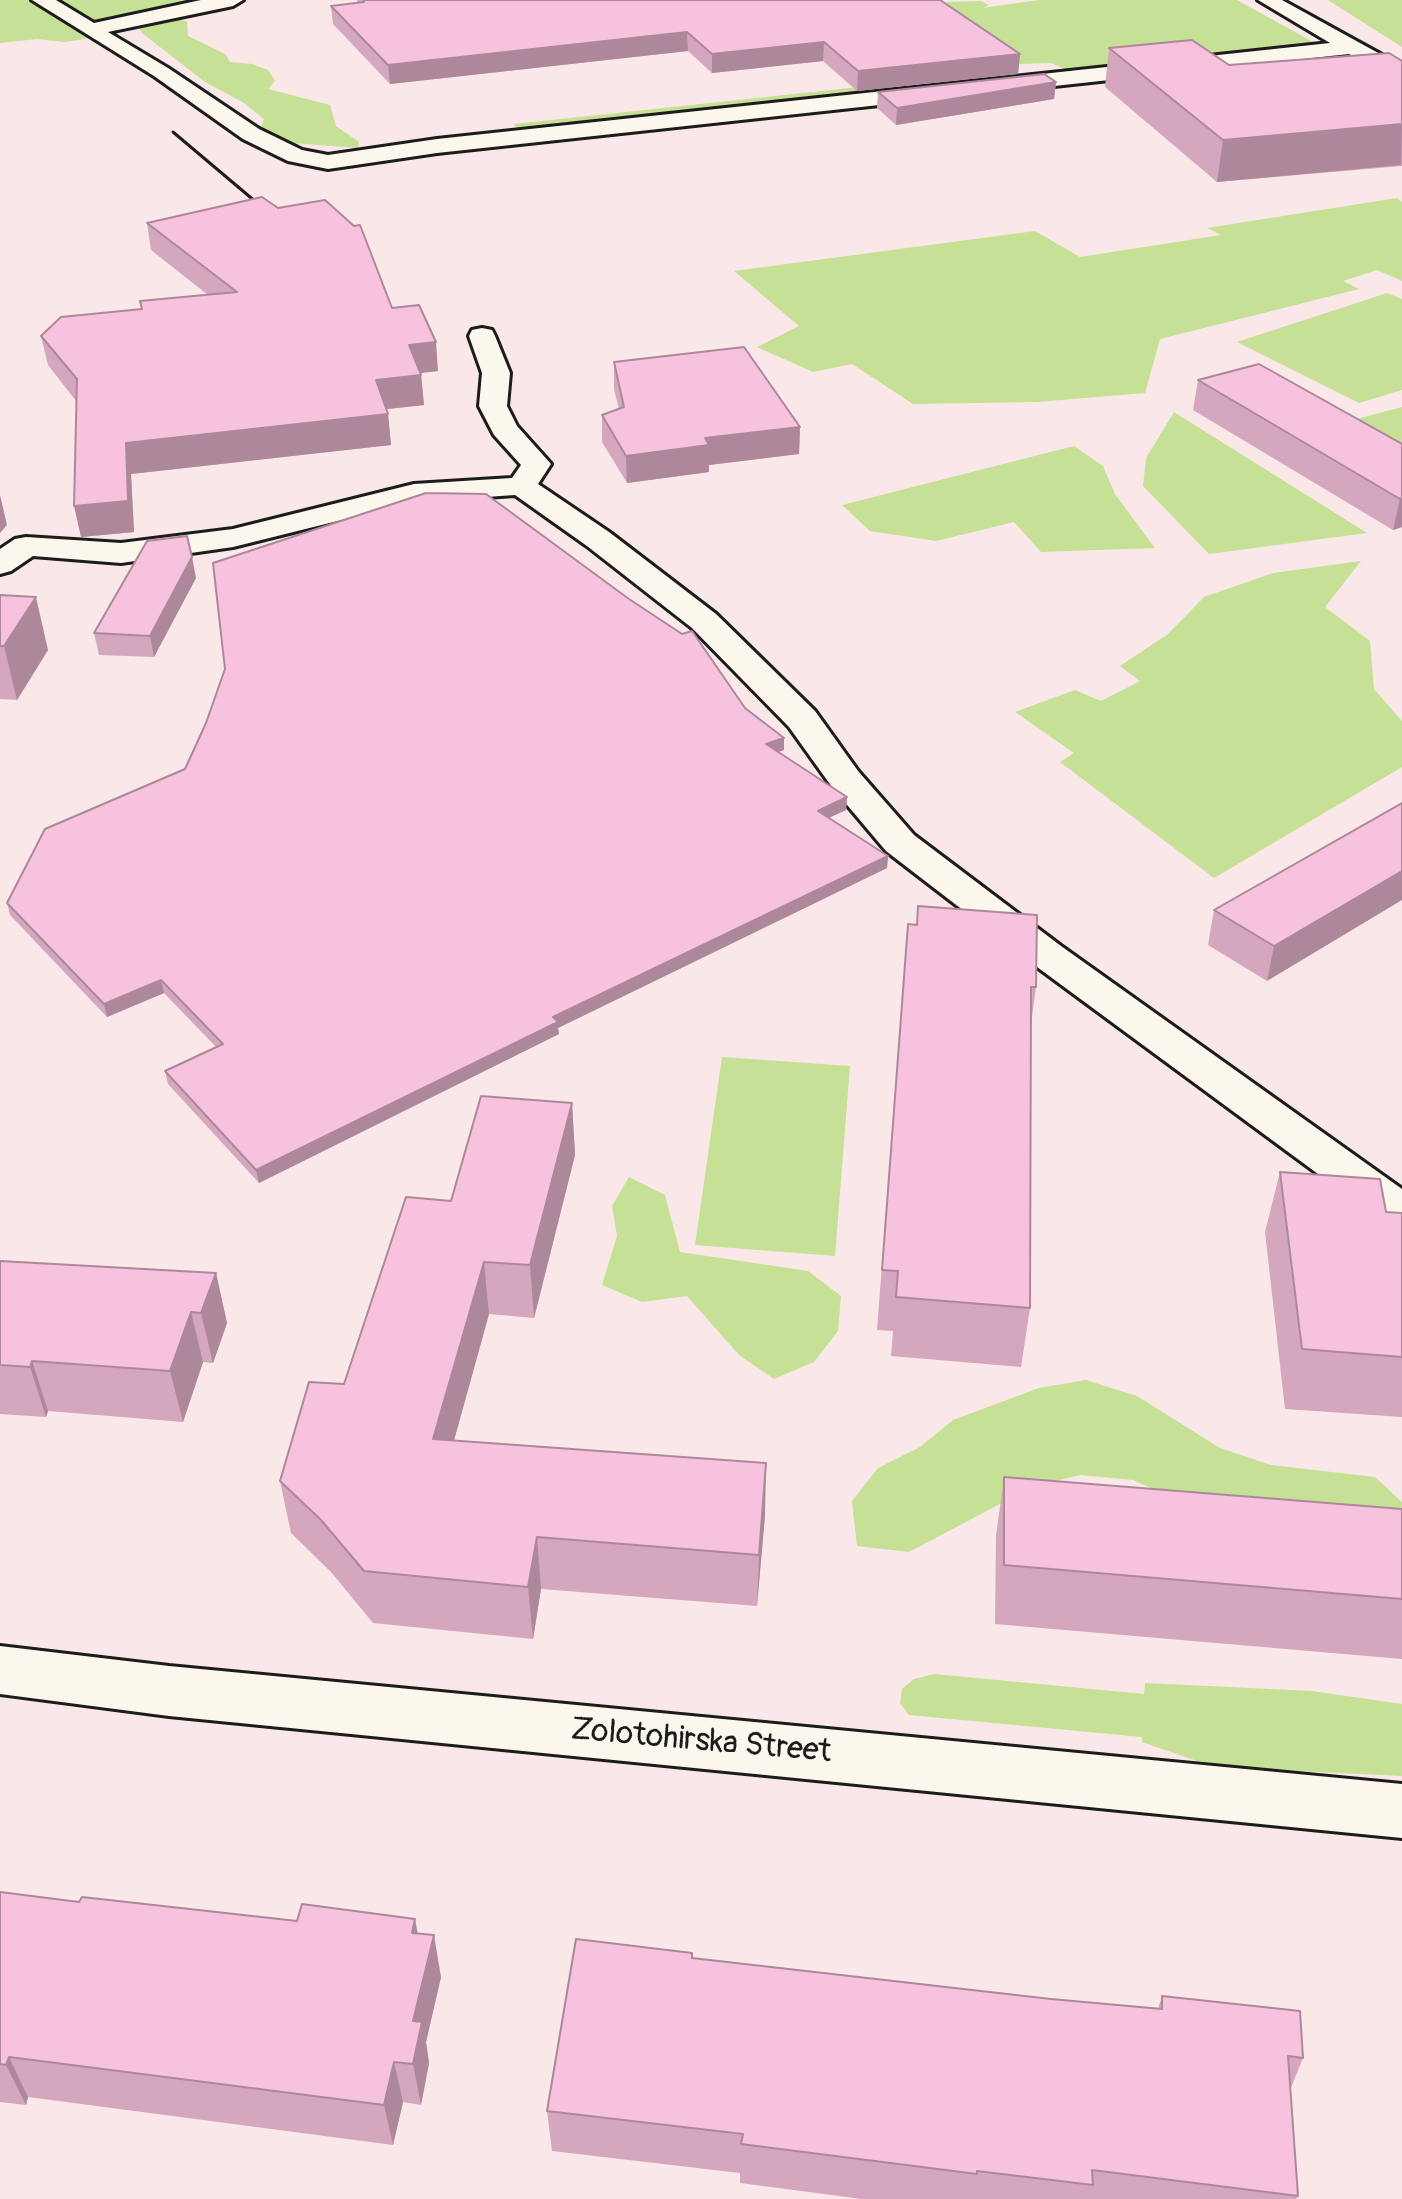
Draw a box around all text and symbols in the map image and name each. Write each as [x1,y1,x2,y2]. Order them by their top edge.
street label: Zolotohirska Street [569,1711,833,1773]

